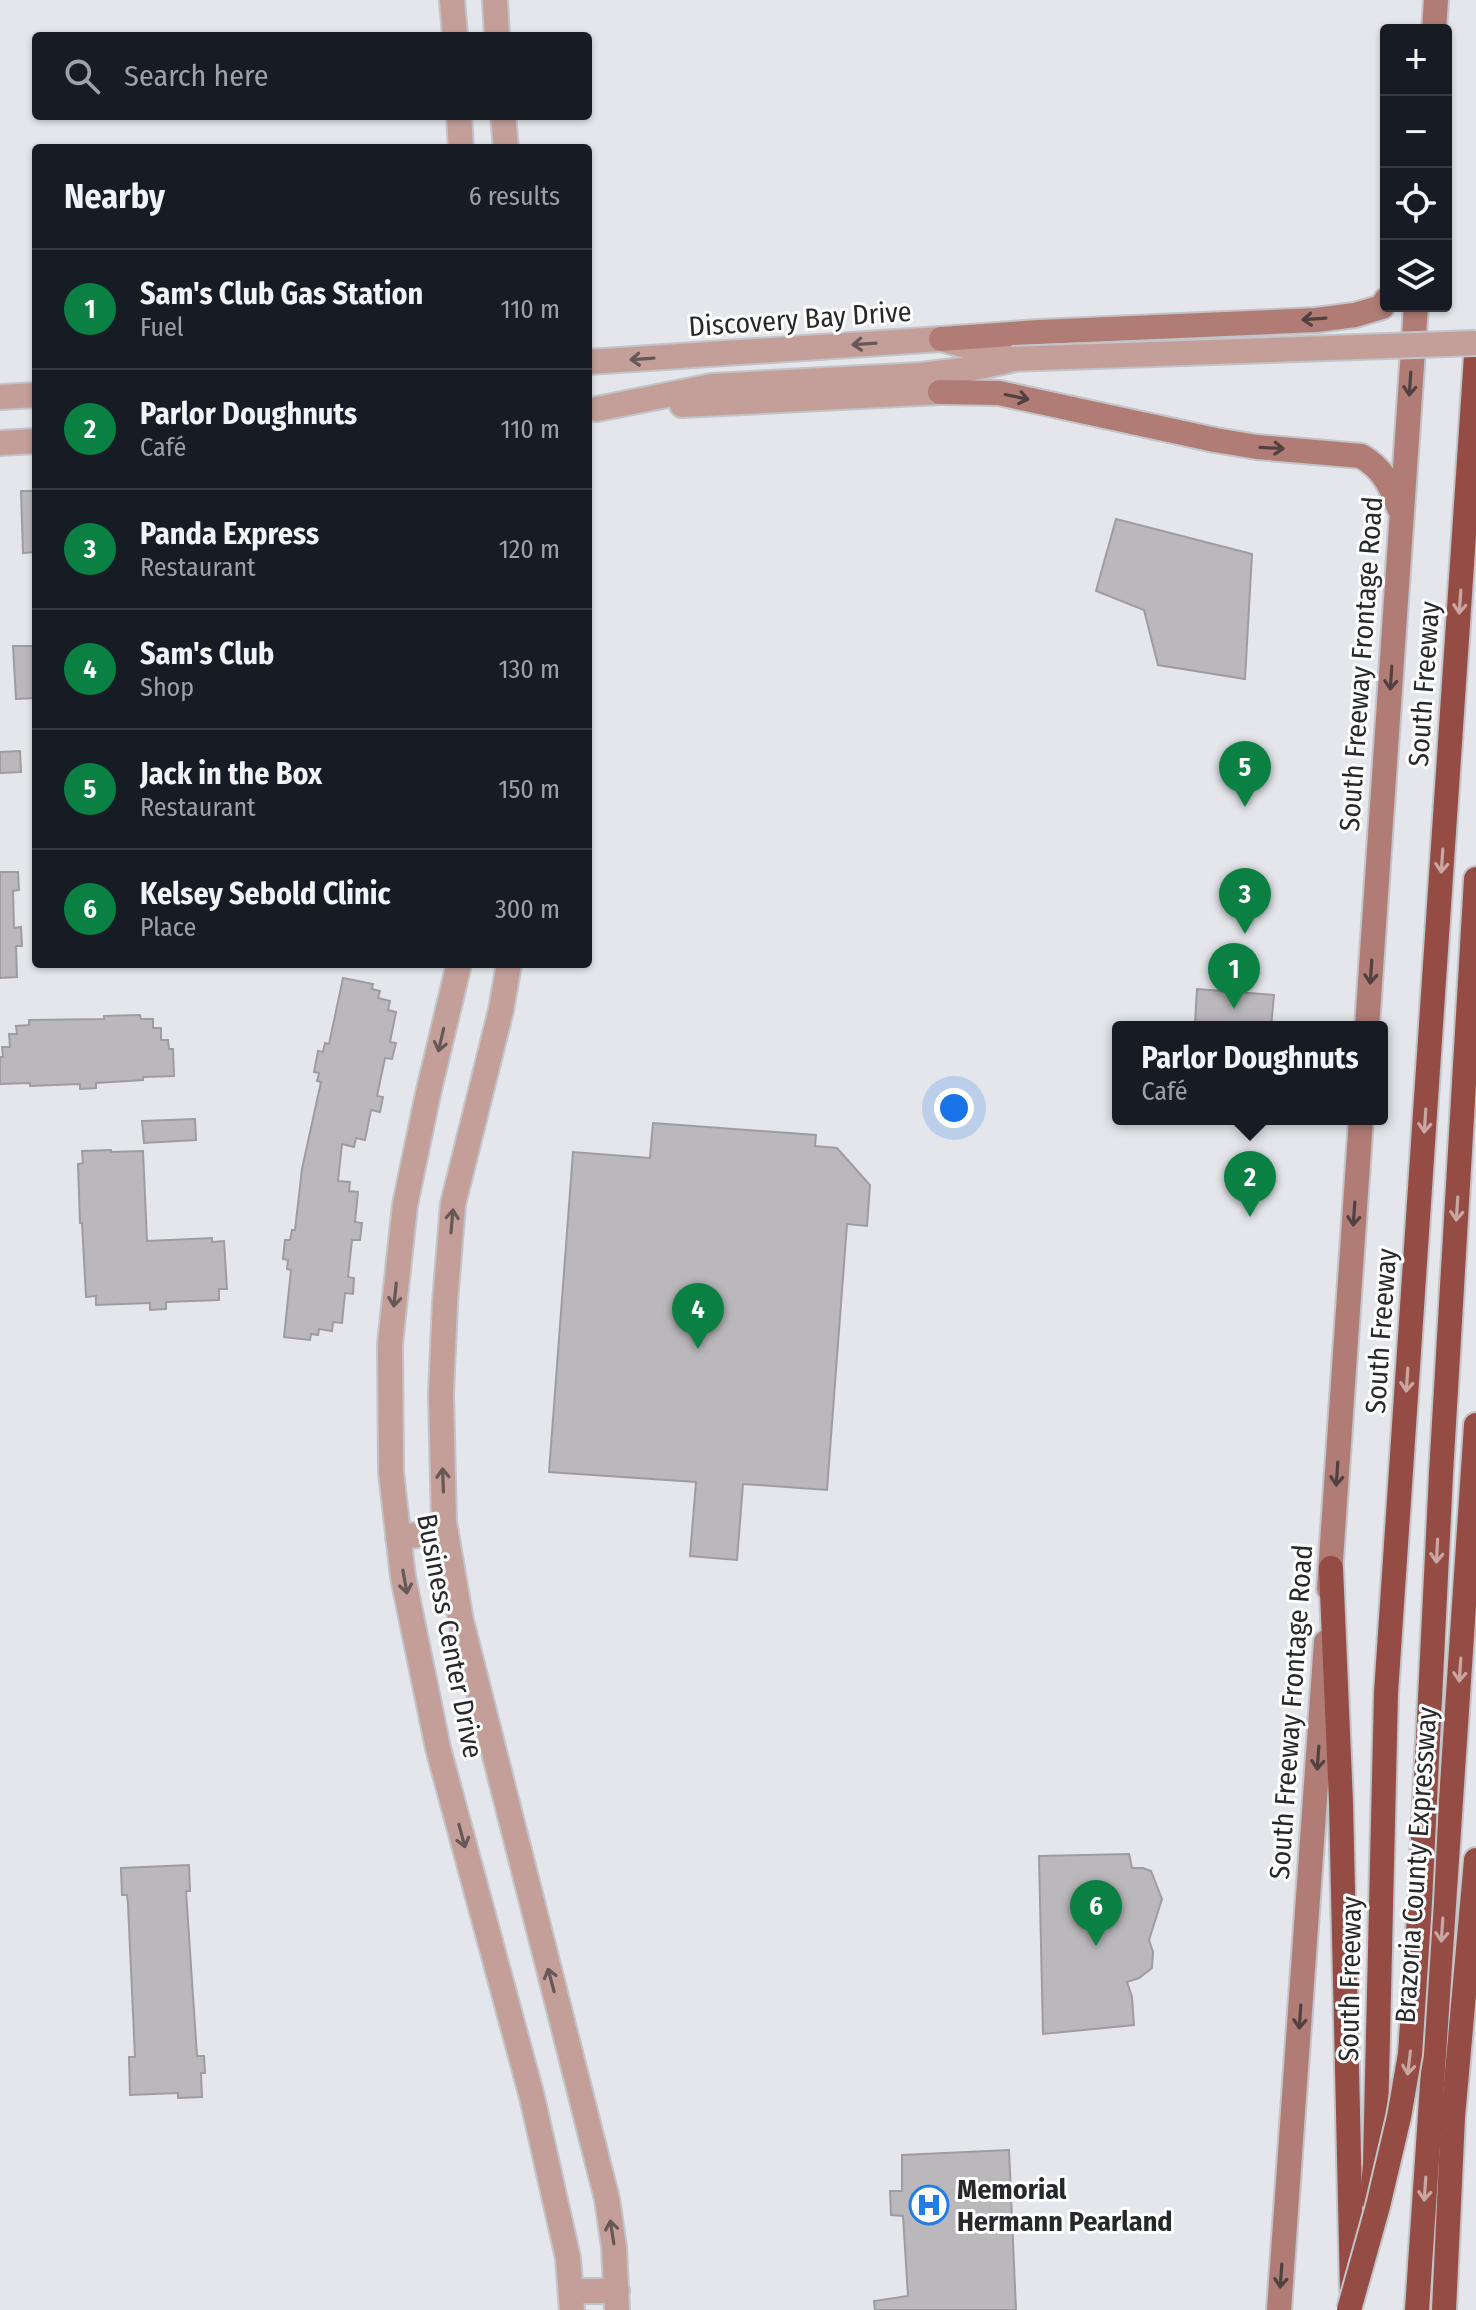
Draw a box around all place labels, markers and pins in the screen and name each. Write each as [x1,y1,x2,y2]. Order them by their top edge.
pin: 5 [1219,741,1271,807]
pin: 3 [1219,868,1271,934]
pin: 1 [1208,943,1260,1009]
pin: 2 [1224,1151,1276,1217]
pin: 4 [672,1283,724,1349]
pin: 6 [1070,1880,1122,1946]
place label: Memorial Hermann Pearland [957,2173,1173,2238]
hospital icon: Memorial Hermann Pearland [908,2184,950,2226]

